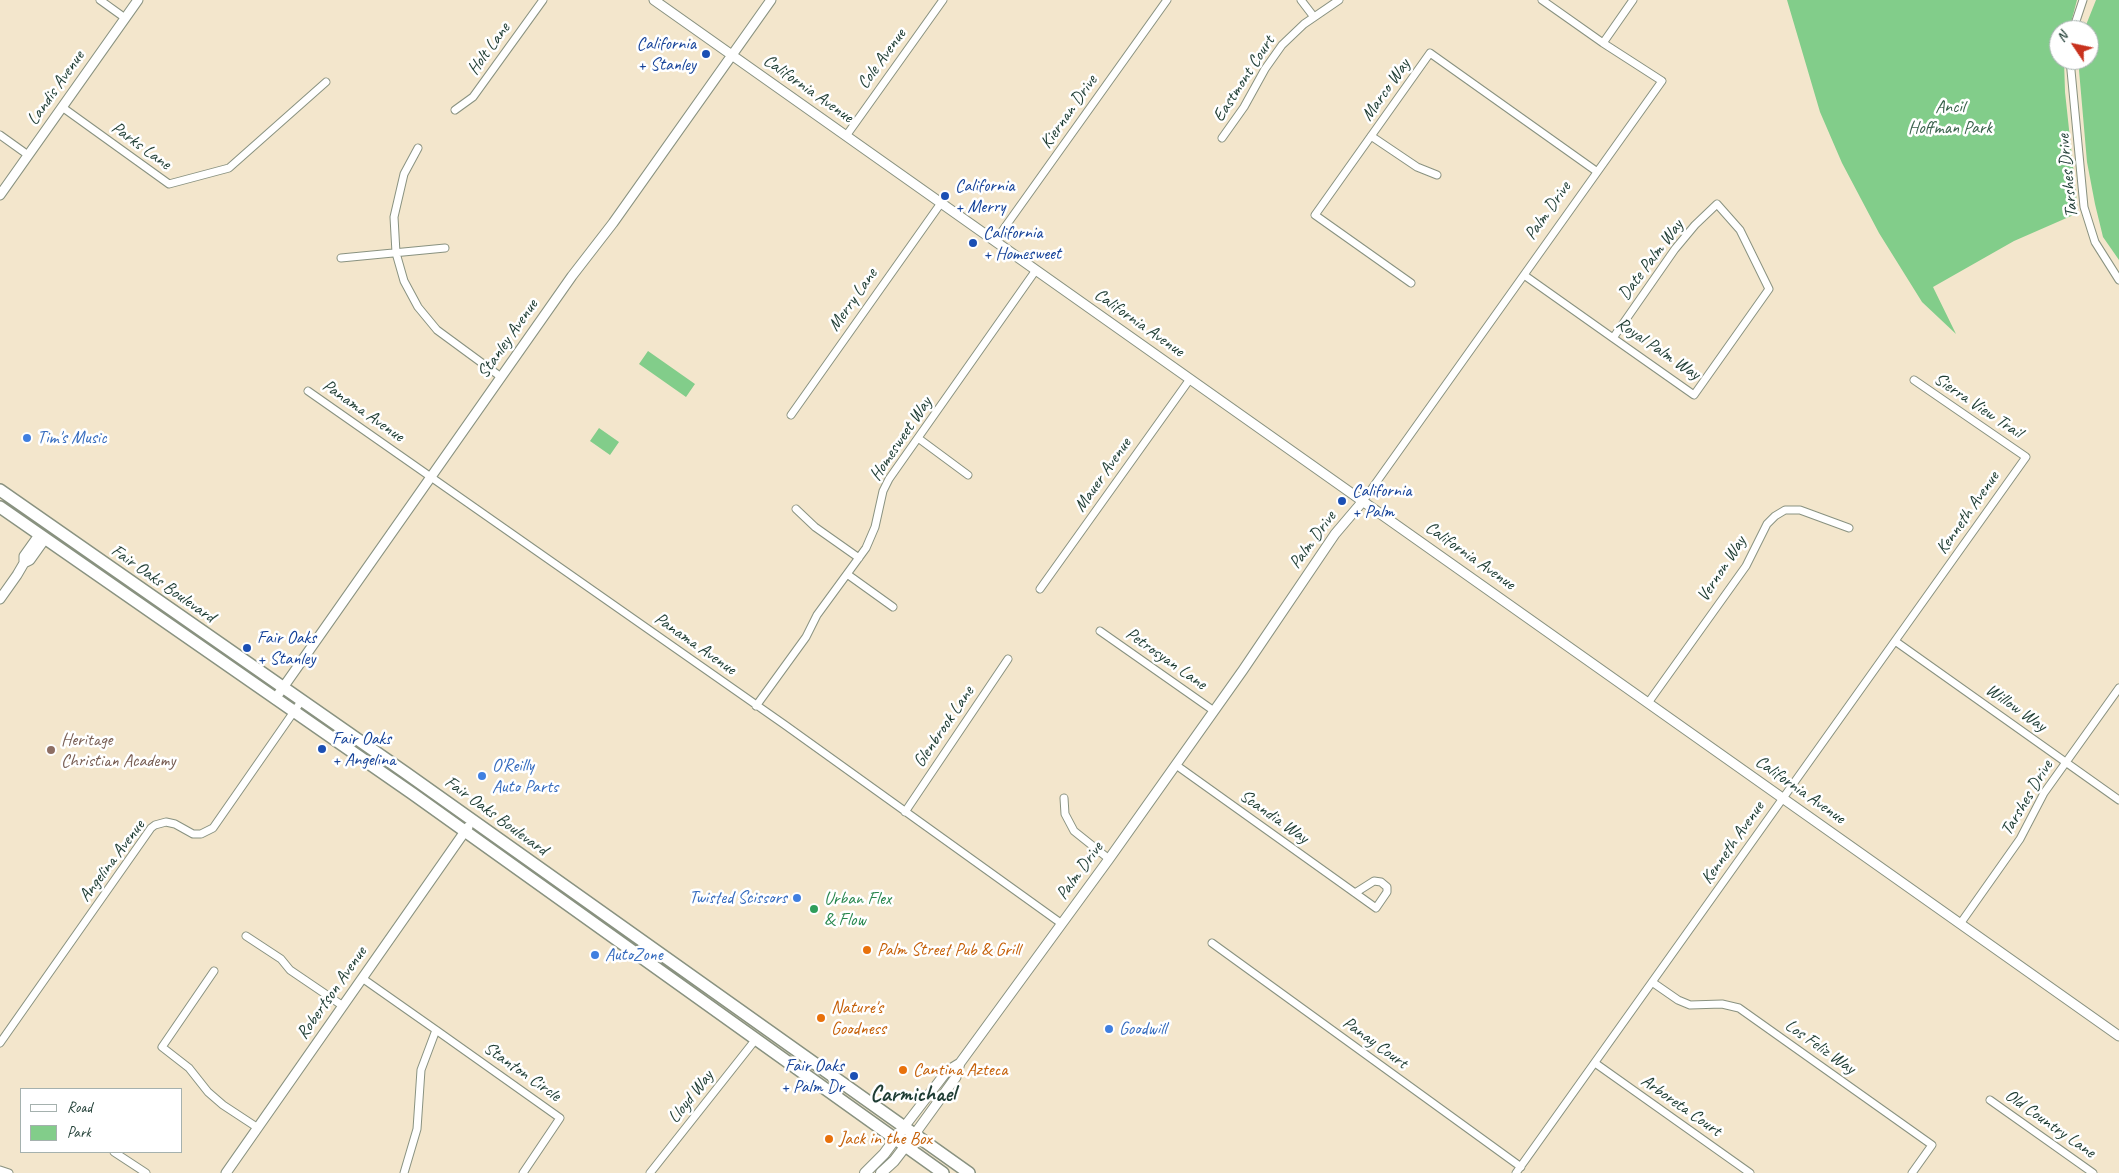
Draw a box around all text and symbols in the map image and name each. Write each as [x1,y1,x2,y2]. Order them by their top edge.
street label: Holt Lane [463,19,515,79]
north arrow [2049,20,2099,70]
street label: Cole Avenue [853,25,911,93]
text: N [2053,29,2071,45]
street label: Eastmont Court [1208,32,1280,126]
place label: California + Stanley [636,33,696,76]
street label: Landis Avenue [23,47,89,129]
marker: California + Stanley [700,48,712,60]
street label: California Avenue [759,50,857,128]
street label: Marco Way [1357,55,1415,125]
street label: Kiernan Drive [1036,71,1102,153]
park label: Ancil Hoffman Park [1908,96,1992,138]
street label: Parks Lane [107,117,175,175]
street label: Tarshes Drive [2053,133,2083,219]
place label: California + Merry [955,175,1015,218]
street label: Palm Drive [1520,178,1576,244]
marker: California + Merry [939,190,951,202]
street label: Date Palm Way [1614,216,1688,304]
place label: California + Homesweet [983,222,1061,264]
marker: California + Homesweet [967,237,979,249]
street label: Merry Lane [824,264,882,336]
street label: California Avenue [1090,284,1188,362]
street label: Stanley Avenue [473,295,543,383]
street label: Royal Palm Way [1612,313,1704,385]
street label: Sierra View Trail [1930,368,2026,444]
street label: Panama Avenue [318,375,408,447]
street label: Homesweet Way [865,393,937,485]
place label: Tim's Music [37,427,107,449]
marker: Tim's Music [21,432,33,444]
street label: Mauer Avenue [1070,434,1136,516]
street label: Kenneth Avenue [1932,467,2004,559]
place label: California + Palm [1352,480,1412,522]
marker: California + Palm [1336,495,1348,507]
street label: Palm Drive [1285,507,1341,573]
street label: California Avenue [1421,517,1519,595]
street label: Vernon Way [1693,532,1751,606]
street label: Fair Oaks Boulevard [107,540,219,628]
street label: Panama Avenue [650,608,740,680]
street label: Petrosyan Lane [1121,623,1211,695]
place label: Fair Oaks + Stanley [257,627,316,670]
marker: Fair Oaks + Stanley [241,642,253,654]
street label: Willow Way [1981,679,2051,737]
street label: Glenbrook Lane [909,682,979,772]
place label: Fair Oaks + Angelina [332,728,395,771]
place label: Heritage Christian Academy [61,729,175,772]
marker: Fair Oaks + Angelina [316,743,328,755]
marker: Heritage Christian Academy [45,744,57,756]
street label: California Avenue [1751,751,1849,829]
place label: O'Reilly Auto Parts [492,755,558,798]
street label: Tarshes Drive [1996,756,2058,840]
marker: O'Reilly Auto Parts [476,770,488,782]
street label: Fair Oaks Boulevard [440,771,552,861]
street label: Scandia Way [1235,785,1313,849]
street label: Kenneth Avenue [1697,797,1769,889]
street label: Angelina Avenue [74,816,150,906]
street label: Palm Drive [1052,838,1108,904]
place label: Twisted Scissors [689,887,787,909]
place label: Urban Flex & Flow [824,888,891,931]
marker: Twisted Scissors [791,892,803,904]
marker: Urban Flex & Flow [808,903,820,915]
place label: Palm Street Pub & Grill [877,939,1020,961]
street label: Robertson Avenue [292,942,372,1044]
place label: AutoZone [605,944,663,966]
marker: Palm Street Pub & Grill [861,944,873,956]
marker: AutoZone [589,949,601,961]
place label: Nature's Goodness [831,997,886,1040]
marker: Nature's Goodness [815,1012,827,1024]
street label: Panay Court [1338,1012,1412,1074]
street label: Los Feliz Way [1780,1015,1860,1079]
place label: Goodwill [1119,1018,1166,1040]
marker: Goodwill [1103,1023,1115,1035]
street label: Stanton Circle [479,1038,565,1106]
place label: Fair Oaks + Palm Dr [781,1055,844,1098]
place label: Cantina Azteca [913,1059,1007,1081]
marker: Cantina Azteca [897,1064,909,1076]
street label: Lloyd Way [664,1066,718,1128]
marker: Fair Oaks + Palm Dr [848,1070,860,1082]
street label: Arboreta Court [1637,1070,1725,1142]
district label: Carmichael [870,1082,956,1108]
street label: Old Country Lane [2000,1085,2100,1163]
legend [20,1088,182,1153]
text: Road [67,1098,92,1117]
text: Park [67,1123,91,1142]
place label: Jack in the Box [839,1128,932,1150]
marker: Jack in the Box [823,1133,835,1145]

